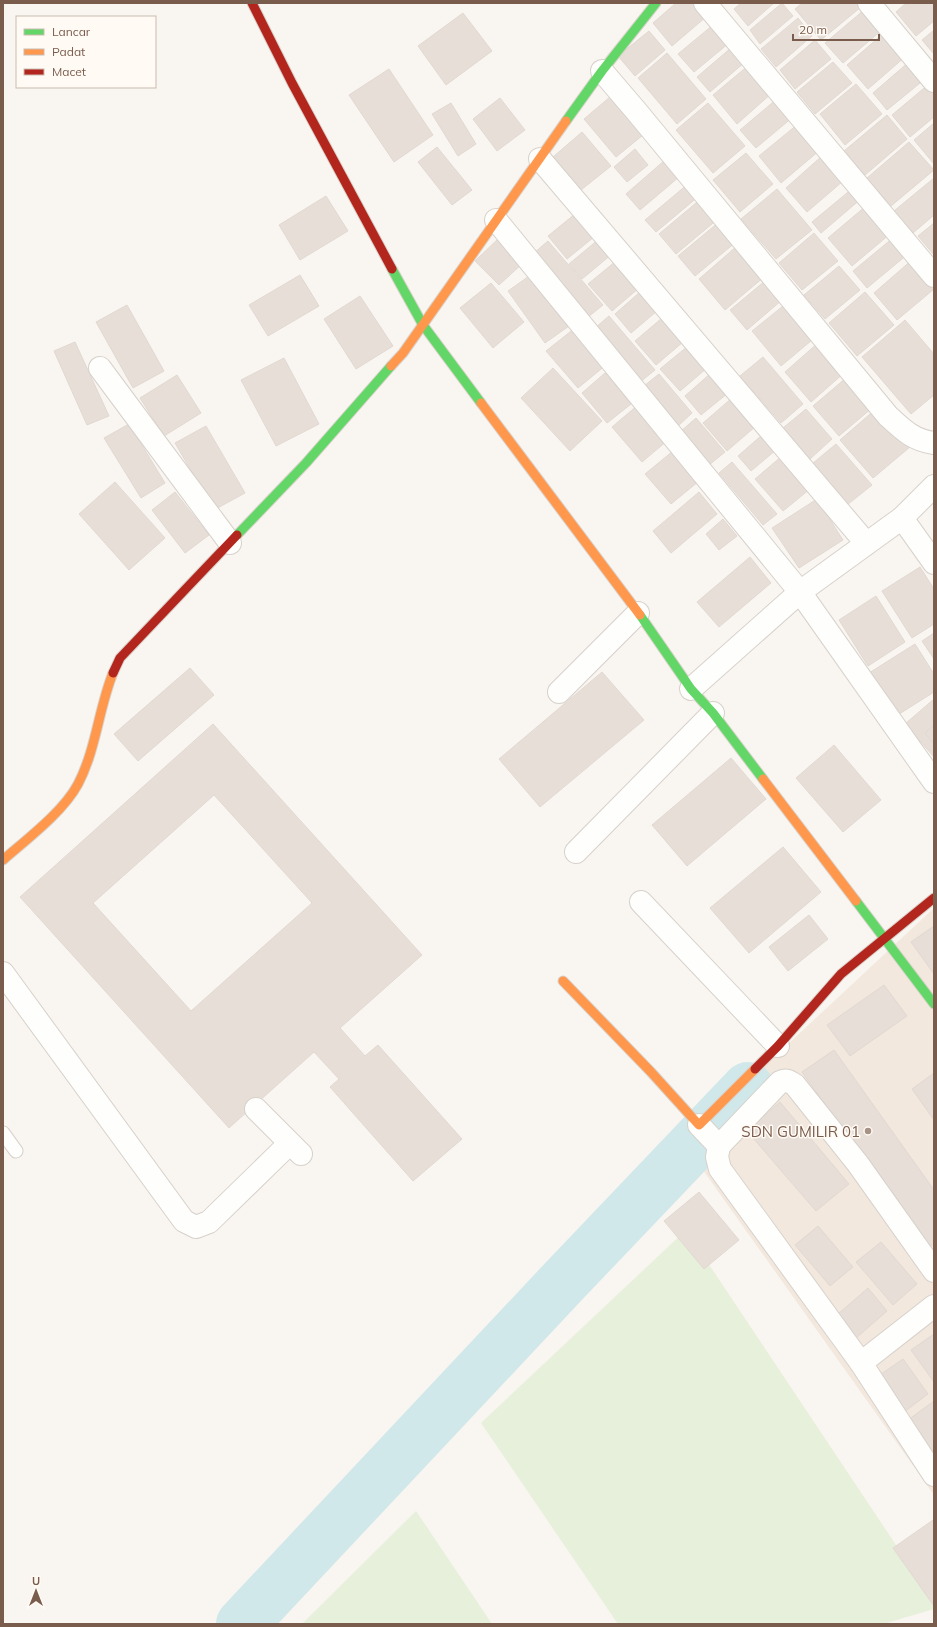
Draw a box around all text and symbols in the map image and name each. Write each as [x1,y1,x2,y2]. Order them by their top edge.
legend [16,16,156,88]
scale bar [793,16,879,42]
text: 20 m [799,22,827,37]
text: Lancar [52,24,91,39]
text: Padat [52,44,85,59]
text: Macet [52,64,86,79]
place label: SDN GUMILIR 01 [741,1122,860,1141]
marker: SDN GUMILIR 01 [863,1126,873,1136]
north arrow [16,1571,56,1611]
text: U [32,1574,40,1588]

